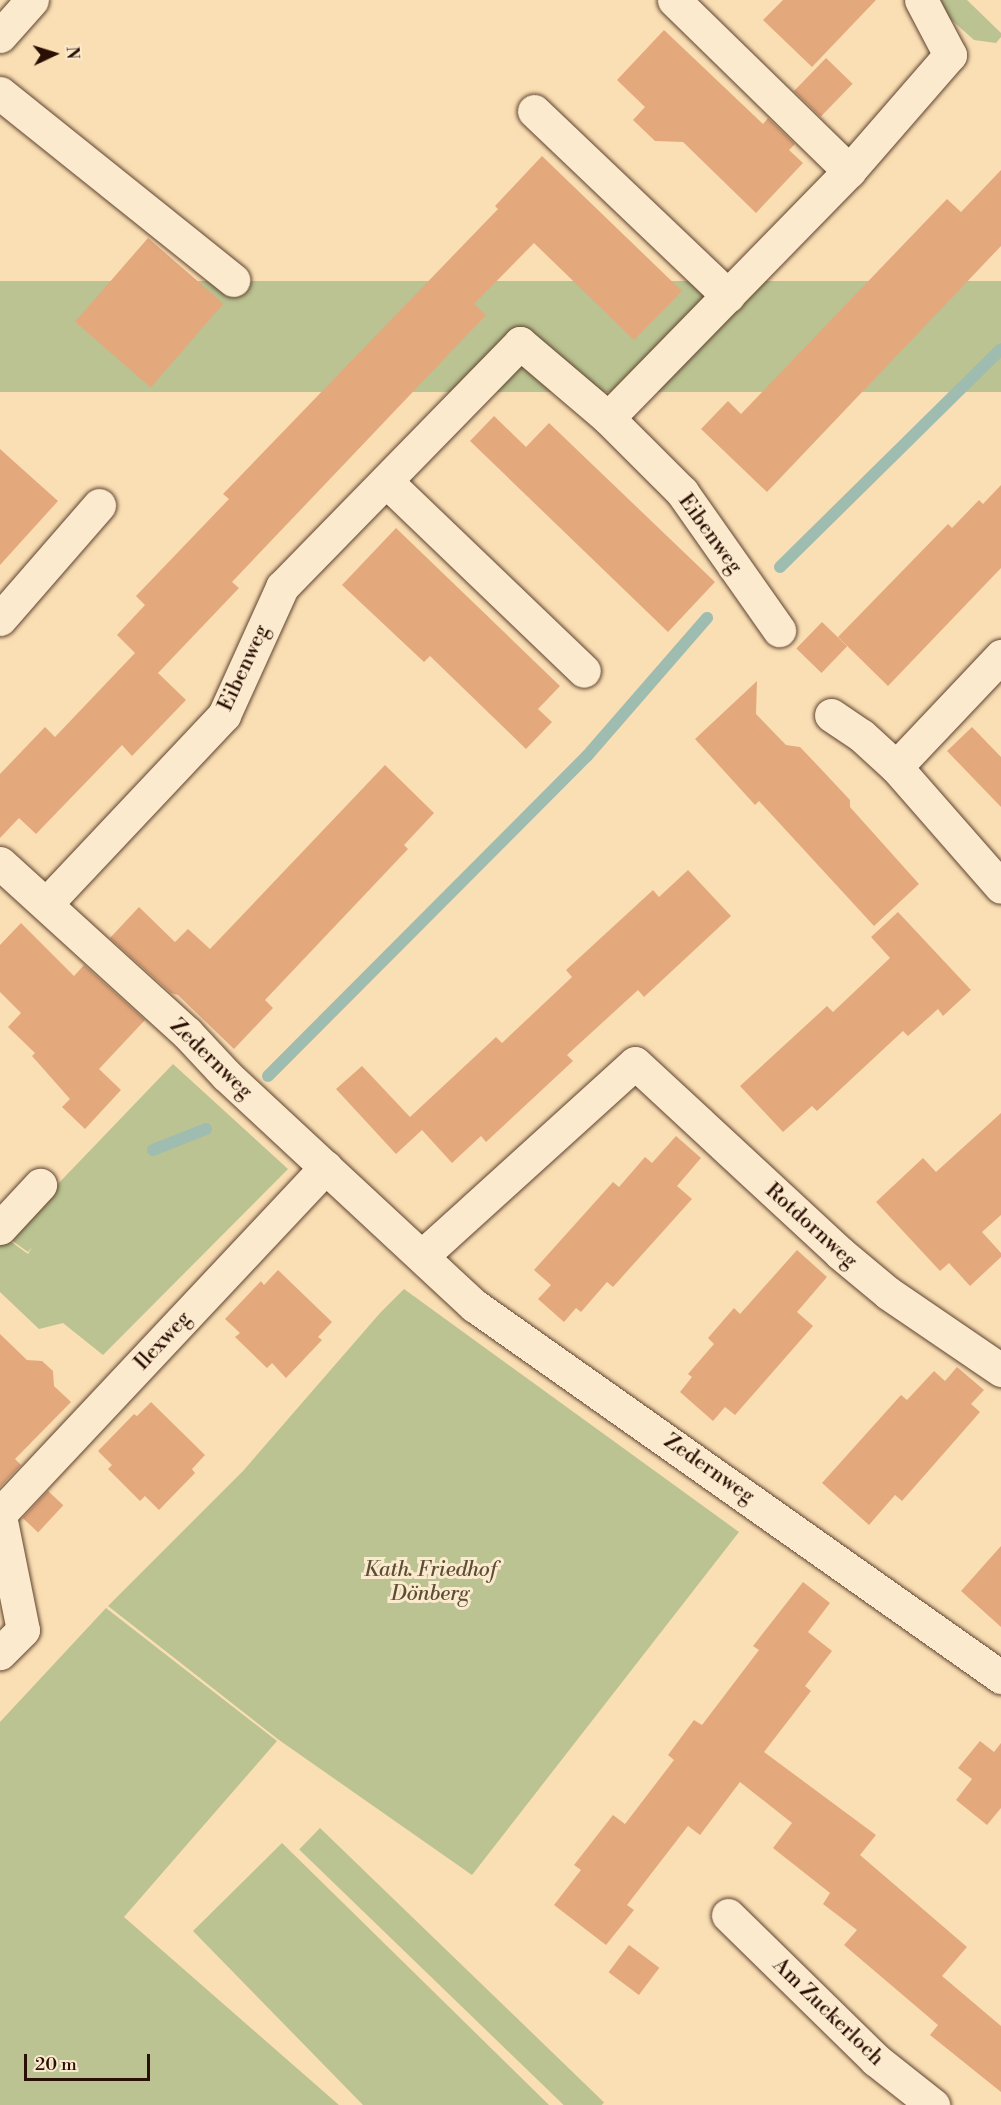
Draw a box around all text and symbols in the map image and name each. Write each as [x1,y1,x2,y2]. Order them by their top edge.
north arrow [24,24,84,84]
text: N [62,46,82,60]
street label: Eibenweg [673,489,747,579]
street label: Eibenweg [213,621,275,715]
street label: Zedernweg [165,1014,257,1104]
street label: Rotdornweg [760,1178,862,1274]
street label: Ilexweg [130,1306,196,1376]
street label: Zedernweg [659,1429,759,1509]
park label: Kath. Friedhof Dönberg [364,1557,496,1607]
street label: Am Zuckerloch [767,1953,889,2071]
scale bar [27,2042,153,2080]
text: 20 m [35,2053,77,2076]

